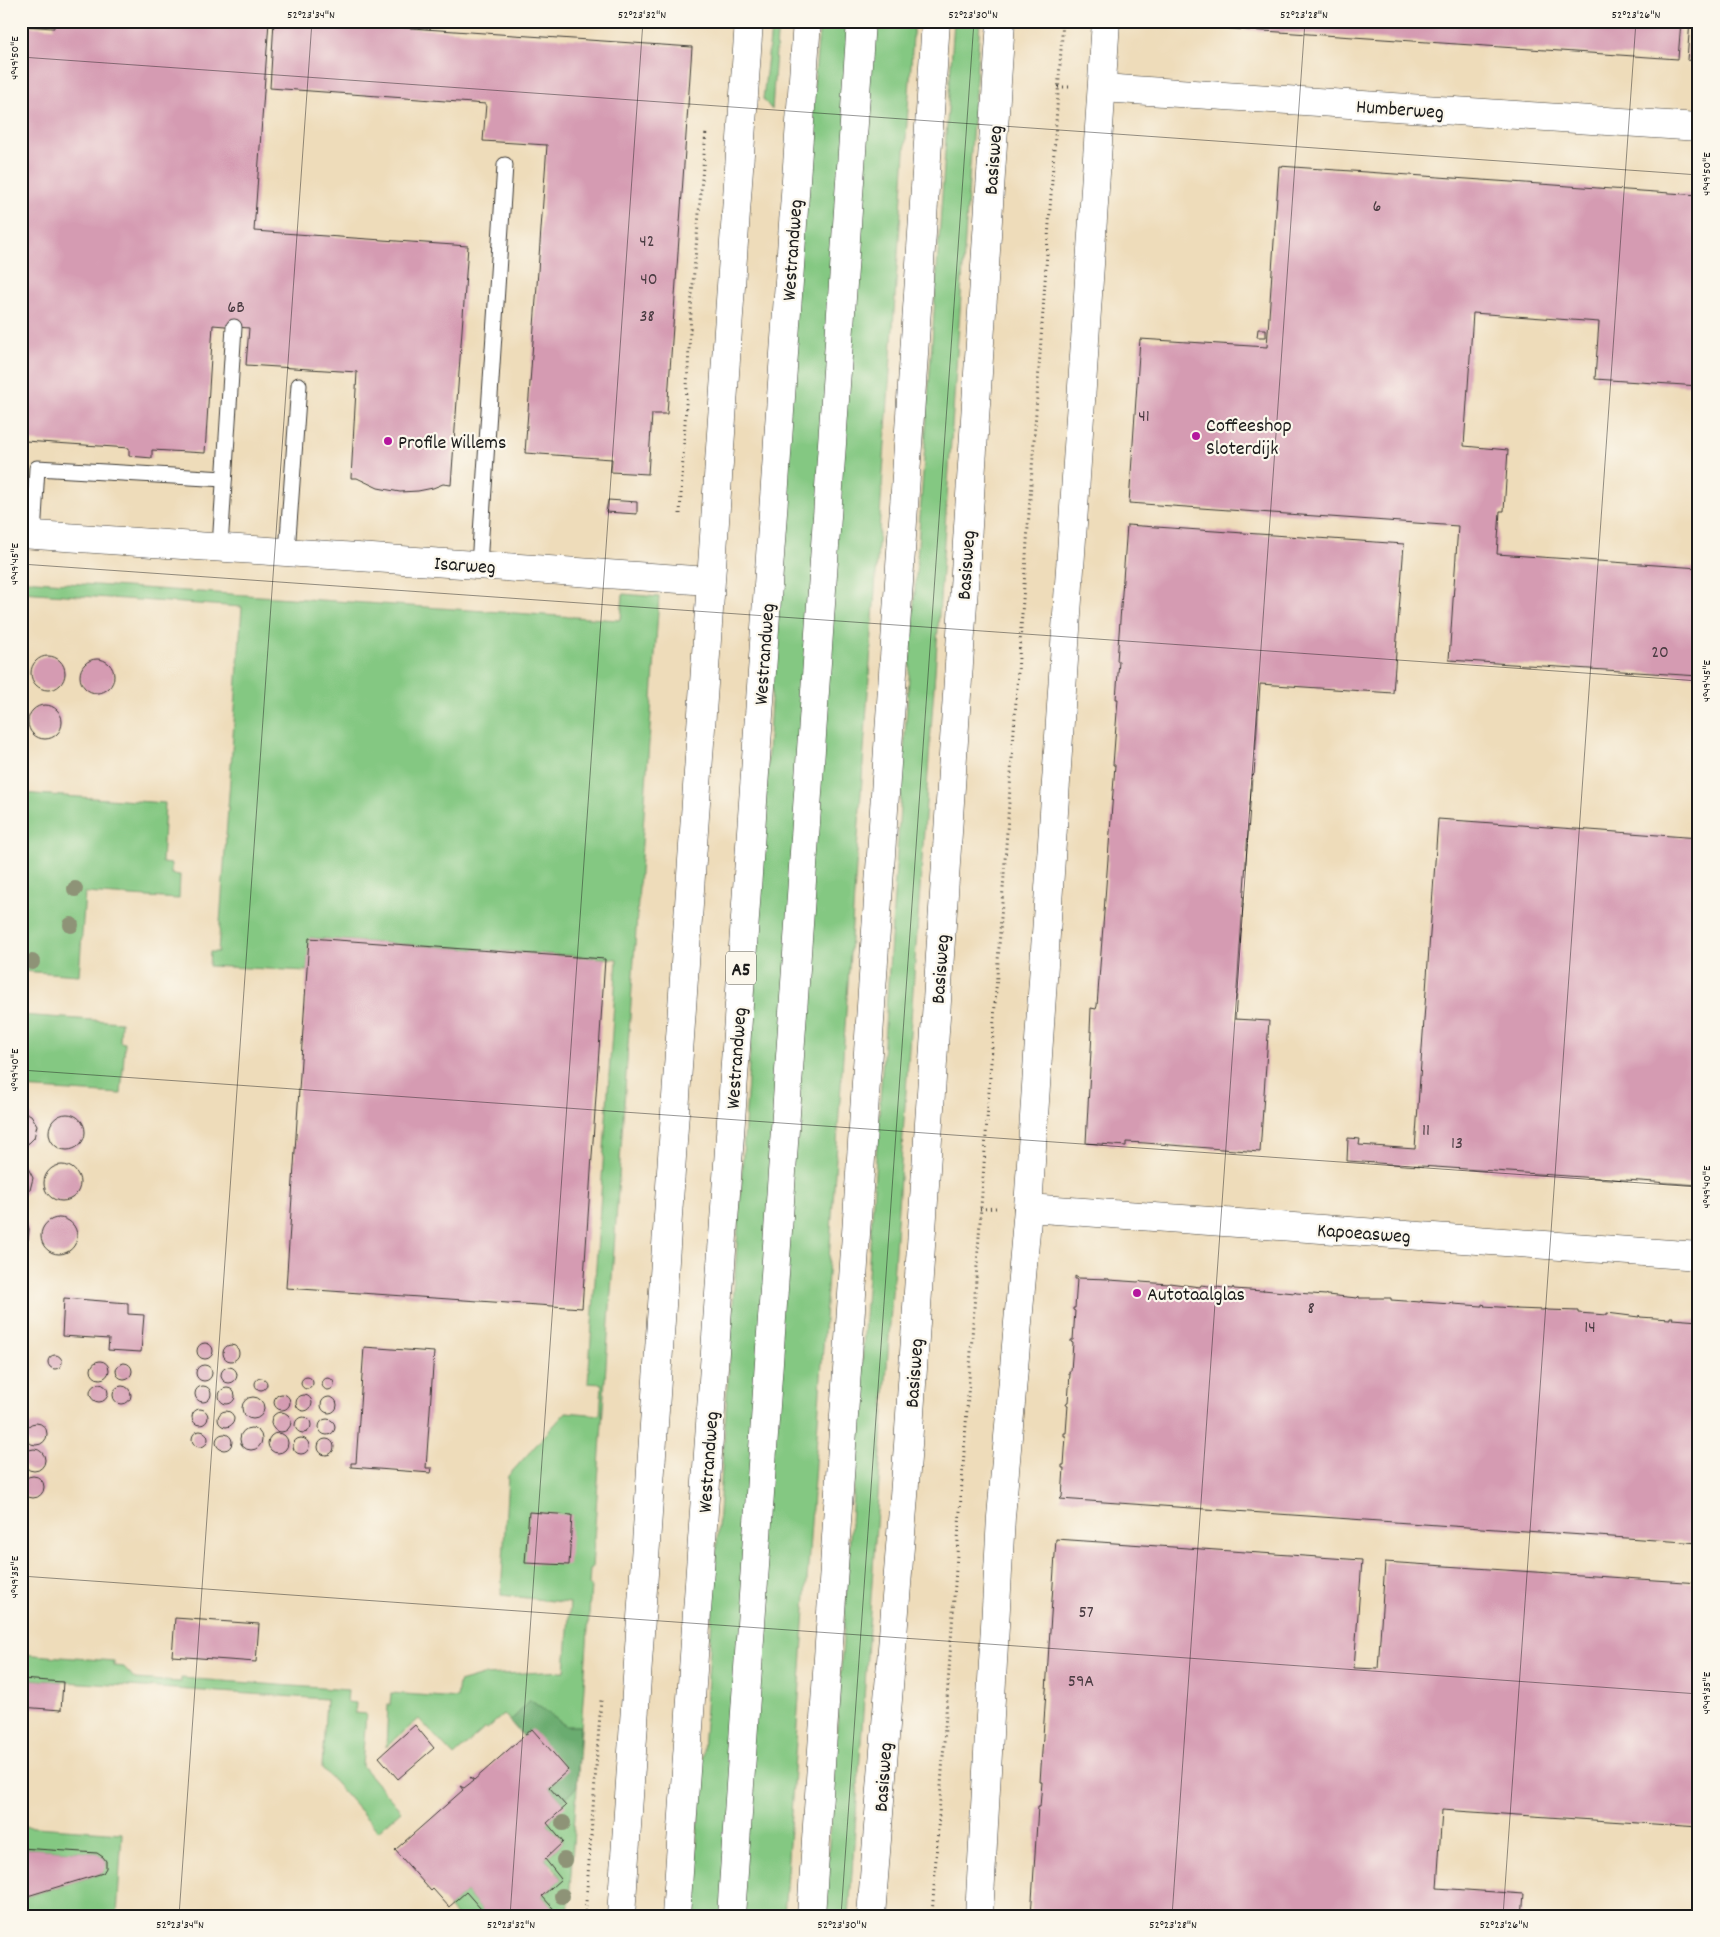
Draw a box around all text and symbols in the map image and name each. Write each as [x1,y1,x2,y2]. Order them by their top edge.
text: 52°23'34"N [287,7,335,24]
text: 52°23'32"N [618,7,666,24]
text: 52°23'30"N [948,7,998,24]
text: 52°23'28"N [1280,7,1328,24]
text: 52°23'26"N [1612,7,1661,24]
text: 4°49'50"E [7,36,24,80]
street label: Humberweg [1355,94,1445,128]
street label: Basisweg [979,124,1011,196]
text: 4°49'50"E [1699,152,1716,196]
house number: 6 [1373,195,1381,220]
street label: Westrandweg [776,198,812,302]
house number: 42 [639,230,655,255]
house number: 40 [640,268,658,293]
house number: 6B [227,296,245,321]
house number: 38 [639,305,655,330]
house number: 41 [1138,405,1150,430]
place label: Coffeeshop Sloterdijk [1206,413,1292,464]
place label: Profile Willems [398,430,506,458]
marker: Coffeeshop Sloterdijk [1190,430,1202,442]
marker: Profile Willems [382,435,394,447]
street label: Basisweg [952,529,984,601]
text: 4°49'45"E [7,542,24,585]
street label: Isarweg [433,551,497,583]
street label: Westrandweg [748,602,784,706]
house number: 20 [1651,641,1669,666]
text: 4°49'45"E [1699,659,1716,702]
street label: Basisweg [926,933,958,1005]
road number: A5 [726,951,756,984]
street label: Westrandweg [720,1006,756,1110]
text: 4°49'40"E [7,1048,24,1091]
house number: 11 [1422,1119,1430,1144]
house number: 13 [1451,1132,1463,1157]
text: 4°49'40"E [1699,1165,1716,1208]
street label: Kapoeasweg [1316,1218,1412,1252]
place label: Autotaalglas [1147,1282,1245,1310]
marker: Autotaalglas [1131,1287,1143,1299]
house number: 8 [1307,1297,1315,1322]
house number: 14 [1584,1316,1596,1341]
street label: Basisweg [900,1337,932,1409]
street label: Westrandweg [692,1410,728,1514]
text: 4°49'35"E [7,1555,24,1598]
house number: 57 [1078,1601,1094,1626]
house number: 59A [1068,1670,1094,1695]
text: 4°49'35"E [1699,1671,1716,1714]
street label: Basisweg [869,1741,901,1813]
text: 52°23'34"N [156,1917,204,1934]
text: 52°23'32"N [487,1917,535,1934]
text: 52°23'30"N [817,1917,867,1934]
text: 52°23'28"N [1149,1917,1197,1934]
text: 52°23'26"N [1480,1917,1529,1934]

